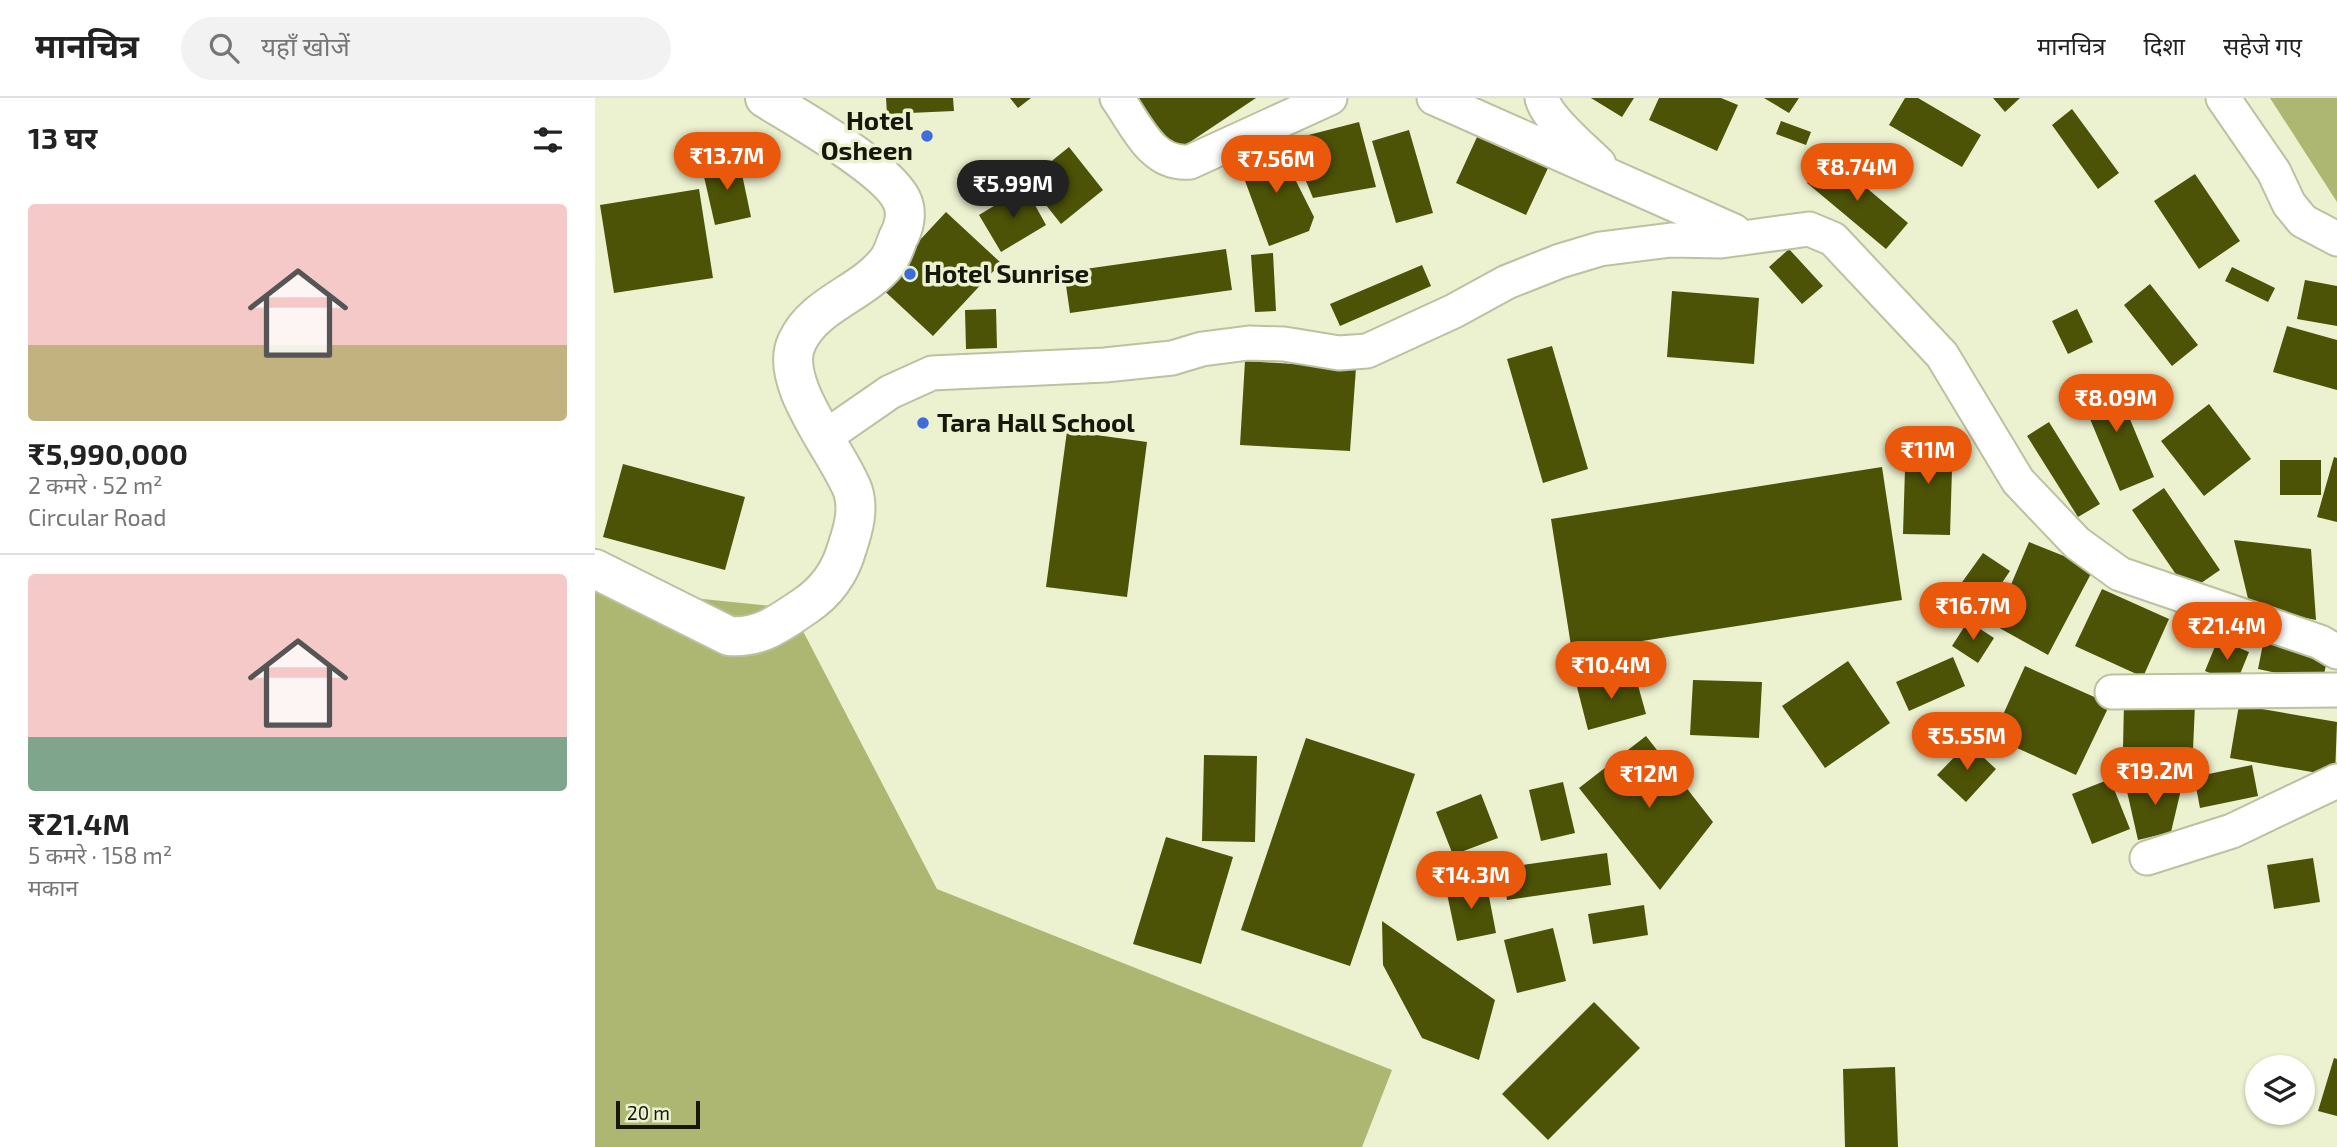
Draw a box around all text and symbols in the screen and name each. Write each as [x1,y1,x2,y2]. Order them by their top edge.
search box [181,17,671,80]
text: मानचित्र [35,25,139,65]
icon: search [205,29,243,67]
text: यहाँ खोजें [261,30,350,61]
text: मानचित्र [2037,31,2106,60]
text: दिशा [2144,31,2185,60]
text: सहेजे गए [2223,31,2302,60]
place label: Hotel Osheen [821,104,913,165]
text: 13 घर [28,119,97,155]
icon: filters [529,121,567,159]
marker: Hotel Osheen [919,128,935,144]
pin: ₹13.7M [670,132,784,192]
pin: ₹7.56M [1219,136,1333,195]
text: ₹13.7M [690,141,764,169]
text: ₹7.56M [1237,144,1315,172]
pin: ₹8.74M [1800,144,1914,203]
text: ₹8.74M [1817,152,1897,180]
pin: ₹5.99M [956,160,1070,220]
text: ₹5.99M [973,169,1053,197]
icon: home [235,250,361,376]
place label: Hotel Sunrise [924,257,1089,288]
marker: Hotel Sunrise [902,266,918,282]
pin: ₹8.09M [2059,374,2173,434]
text: ₹8.09M [2075,383,2157,411]
place label: Tara Hall School [937,406,1135,437]
marker: Tara Hall School [915,415,931,431]
pin: ₹11M [1887,426,1969,486]
text: ₹5,990,000 [28,435,188,471]
text: ₹11M [1901,435,1955,463]
text: 2 कमरे · 52 m² [28,471,163,499]
text: Circular Road [28,503,166,531]
pin: ₹16.7M [1916,582,2030,642]
text: ₹16.7M [1935,591,2011,619]
pin: ₹21.4M [2170,602,2284,662]
text: ₹21.4M [2188,611,2266,639]
icon: home [235,620,361,746]
pin: ₹10.4M [1554,642,1668,701]
text: ₹10.4M [1571,650,1651,678]
pin: ₹5.55M [1910,712,2024,772]
text: ₹5.55M [1928,721,2006,749]
pin: ₹19.2M [2098,748,2212,807]
pin: ₹12M [1608,750,1690,810]
text: ₹19.2M [2116,756,2194,784]
text: ₹12M [1620,759,1678,787]
text: ₹21.4M [28,805,130,841]
text: 5 कमरे · 158 m² [28,841,172,869]
pin: ₹14.3M [1414,852,1528,911]
text: ₹14.3M [1432,860,1510,888]
text: मकान [28,873,78,901]
map controls [2245,1055,2315,1125]
button: layers [2245,1055,2315,1125]
scale bar [616,1098,700,1130]
text: 20 m [627,1101,670,1124]

